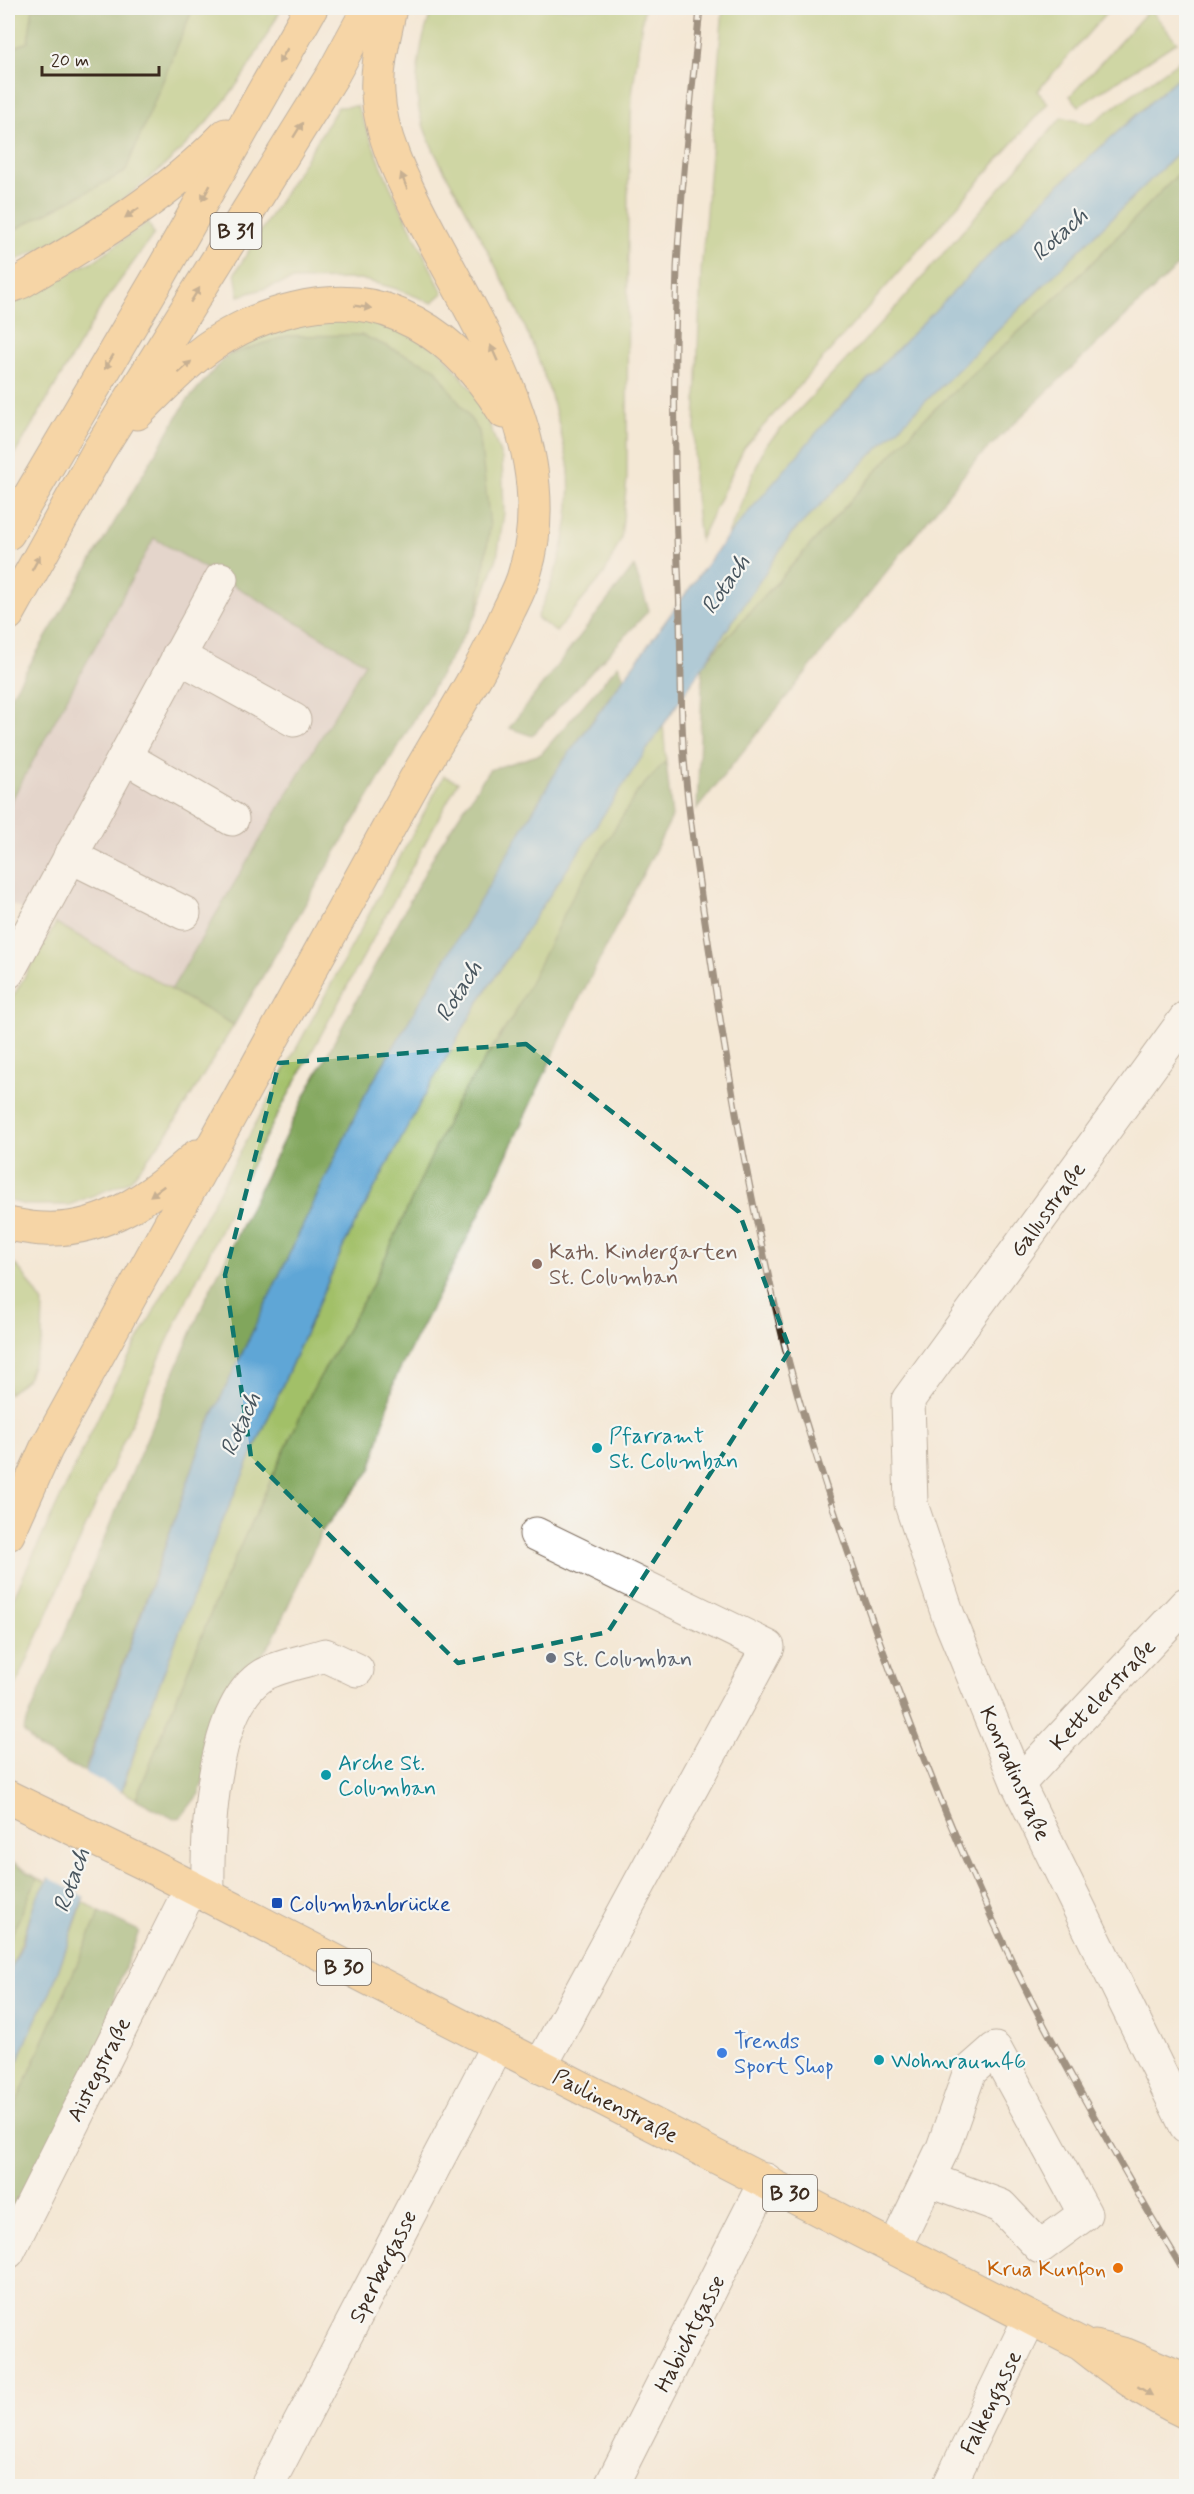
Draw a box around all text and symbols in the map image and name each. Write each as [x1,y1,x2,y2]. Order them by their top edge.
scale bar [42,39,159,77]
one-way arrow [278,48,288,65]
text: 20 m [51,49,89,73]
one-way arrow [293,122,304,138]
one-way arrow [399,171,409,189]
one-way arrow [201,185,211,202]
water label: Rotach [1025,201,1095,269]
one-way arrow [125,207,141,219]
road number: B 31 [210,213,262,249]
one-way arrow [190,287,201,303]
one-way arrow [354,302,373,311]
one-way arrow [489,344,499,362]
one-way arrow [103,354,114,370]
one-way arrow [177,360,192,374]
water label: Rotach [695,549,758,621]
one-way arrow [31,554,41,571]
water label: Rotach [429,955,490,1028]
street label: Gallusstraße [1005,1157,1093,1263]
one-way arrow [149,1185,165,1197]
place label: Kath. Kindergarten St. Columban [549,1239,738,1292]
marker: Kath. Kindergarten St. Columban [530,1257,544,1271]
water label: Rotach [214,1388,269,1461]
place label: Pfarramt St. Columban [609,1423,738,1476]
marker: Pfarramt St. Columban [590,1441,604,1455]
street label: Kettelerstraße [1045,1634,1162,1757]
place label: St. Columban [563,1646,692,1674]
marker: St. Columban [544,1651,558,1665]
street label: Konradinstraße [972,1702,1056,1845]
place label: Arche St. Columban [338,1750,436,1803]
marker: Arche St. Columban [319,1768,333,1782]
water label: Rotach [46,1844,98,1917]
place label: Columbanbrücke [289,1891,451,1919]
marker: Columbanbrücke [270,1896,284,1910]
road number: B 30 [317,1949,371,1985]
street label: Aistegstraße [61,2013,139,2127]
place label: Trends Sport Shop [734,2028,834,2081]
marker: Trends Sport Shop [715,2046,729,2060]
place label: Wohnraum46 [891,2048,1026,2076]
marker: Wohnraum46 [872,2053,886,2067]
street label: Paulinenstraße [548,2063,683,2150]
road number: B 30 [763,2175,817,2211]
street label: Sperbergasse [343,2206,427,2330]
place label: Krua Kunfon [987,2256,1106,2286]
marker: Krua Kunfon [1111,2261,1125,2275]
street label: Habichtgasse [649,2270,735,2399]
street label: Falkengasse [955,2346,1032,2461]
one-way arrow [1137,2386,1153,2397]

